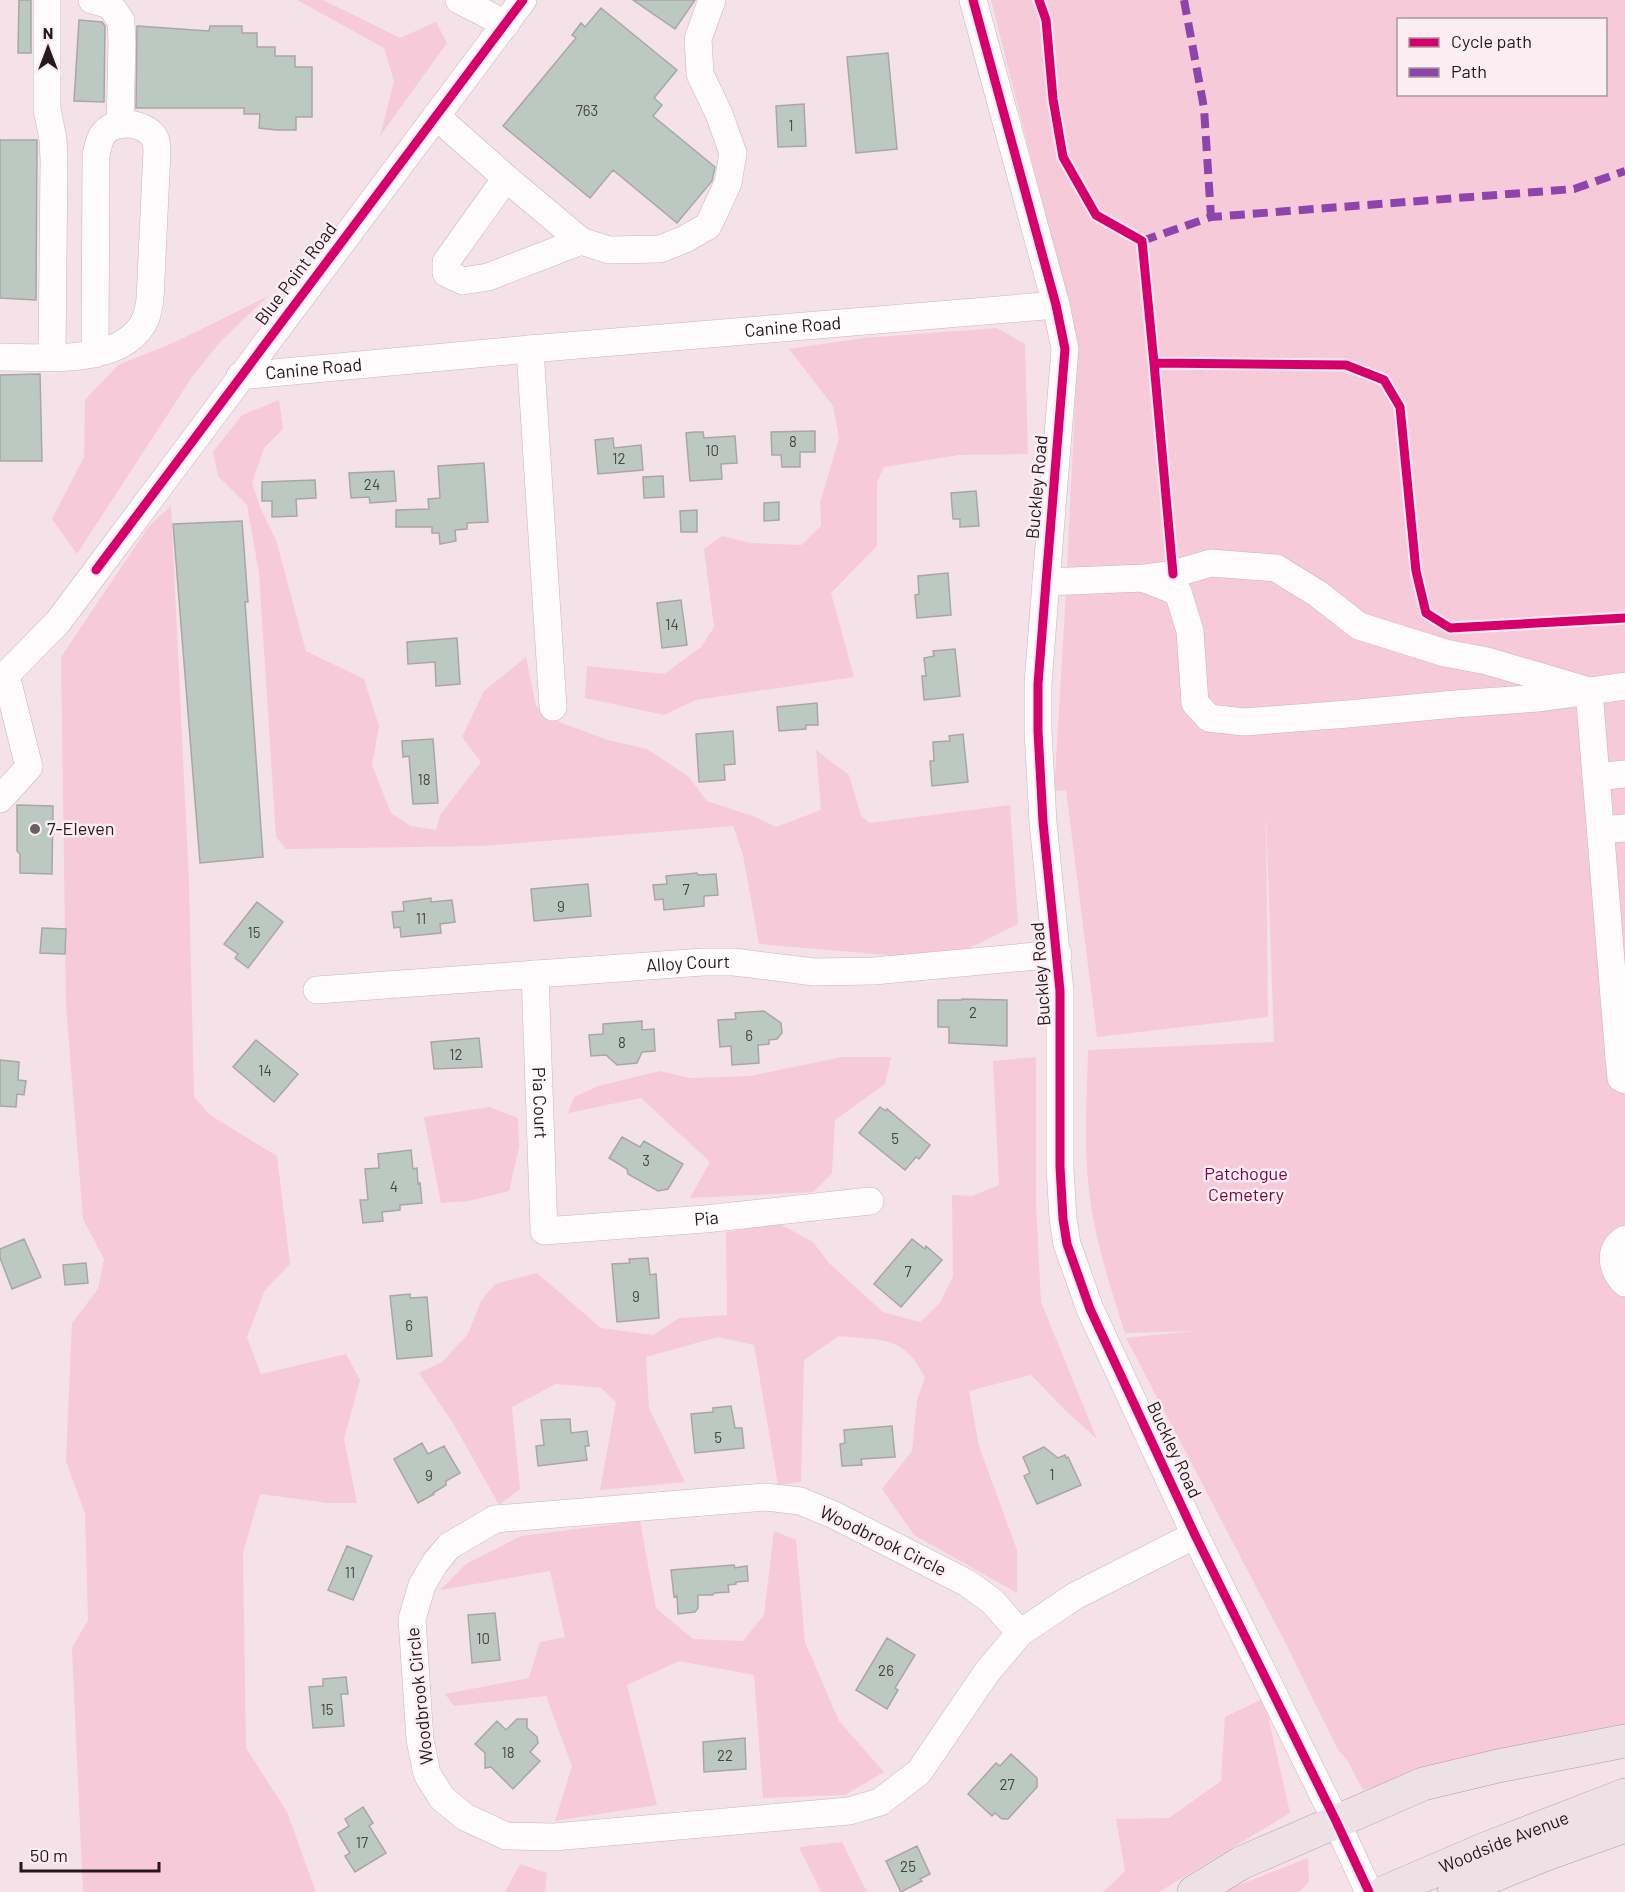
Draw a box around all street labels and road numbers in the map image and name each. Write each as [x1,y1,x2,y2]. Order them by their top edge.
street label: Blue Point Road [250,218,341,329]
street label: Canine Road [744,311,842,341]
street label: Canine Road [264,353,363,384]
street label: Buckley Road [1021,434,1052,540]
street label: Buckley Road [1025,921,1055,1027]
street label: Alloy Court [645,950,730,976]
street label: Pia Court [528,1067,553,1139]
street label: Pia [693,1206,720,1230]
street label: Buckley Road [1143,1398,1207,1501]
street label: Woodbrook Circle [817,1500,950,1580]
street label: Woodbrook Circle [401,1626,437,1766]
street label: Woodside Avenue [1435,1806,1572,1877]

